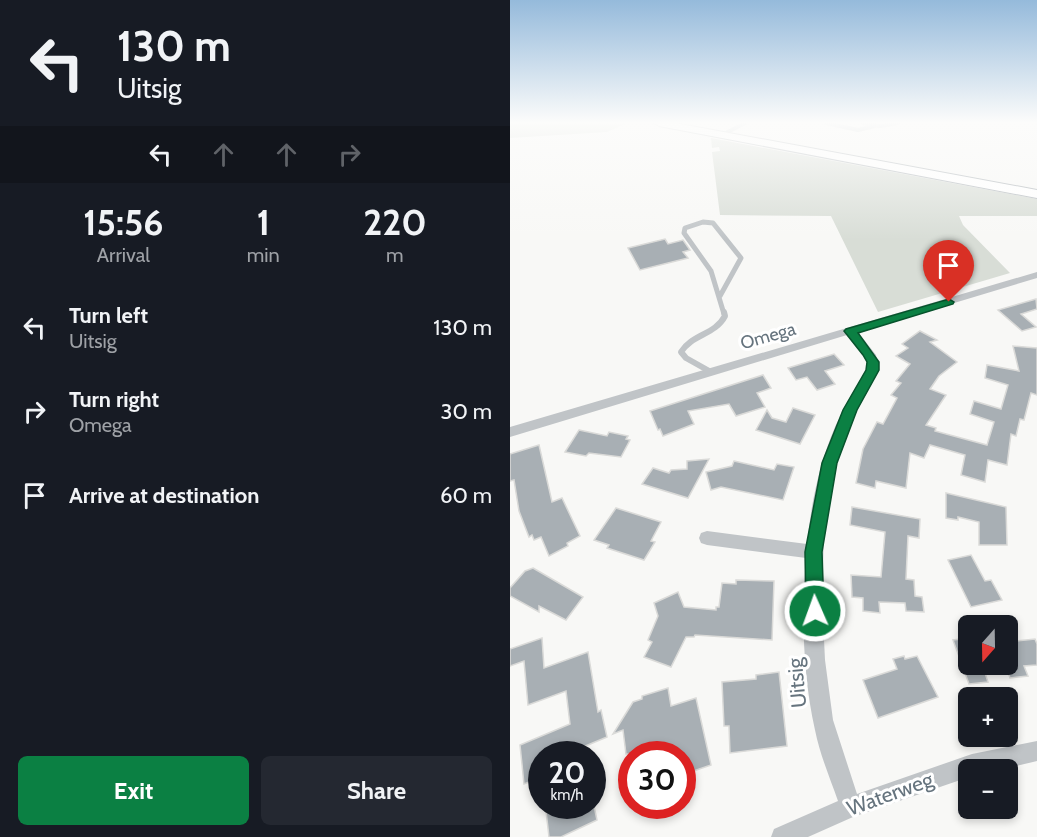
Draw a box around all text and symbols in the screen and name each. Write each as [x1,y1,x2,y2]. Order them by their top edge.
text: 130 m [117,20,231,72]
icon: left [18,24,96,102]
text: Uitsig [117,72,181,105]
icon: left [144,138,177,171]
icon: ahead [207,138,240,171]
icon: ahead [270,138,303,171]
icon: right [333,138,366,171]
text: 15:56 [83,200,164,244]
text: 1 [257,200,270,244]
text: 220 [363,200,427,244]
pin [923,240,974,302]
text: Arrival [97,243,150,267]
text: min [247,243,280,267]
text: m [386,243,404,267]
icon: arrive [932,249,965,282]
text: Turn left [69,302,148,329]
icon: left [18,311,51,344]
text: 130 m [433,314,492,341]
street label: Omega [738,318,798,354]
text: Uitsig [69,329,117,353]
text: Turn right [69,386,159,413]
icon: right [18,395,51,428]
text: 30 m [440,398,492,425]
text: Omega [69,413,132,437]
icon: arrive [18,479,51,512]
text: Arrive at destination [69,482,259,509]
text: 60 m [440,482,492,509]
position arrow [783,579,847,643]
north arrow [958,615,1018,675]
map controls [958,615,1018,819]
street label: Uitsig [782,656,811,709]
button: + [958,687,1018,747]
speed limit sign: 30 [618,741,696,819]
text: 20 [548,754,586,791]
button: Exit [18,756,249,825]
button: Share [261,756,492,825]
button: − [958,759,1018,819]
street label: Waterweg [843,766,937,821]
text: km/h [551,786,583,804]

